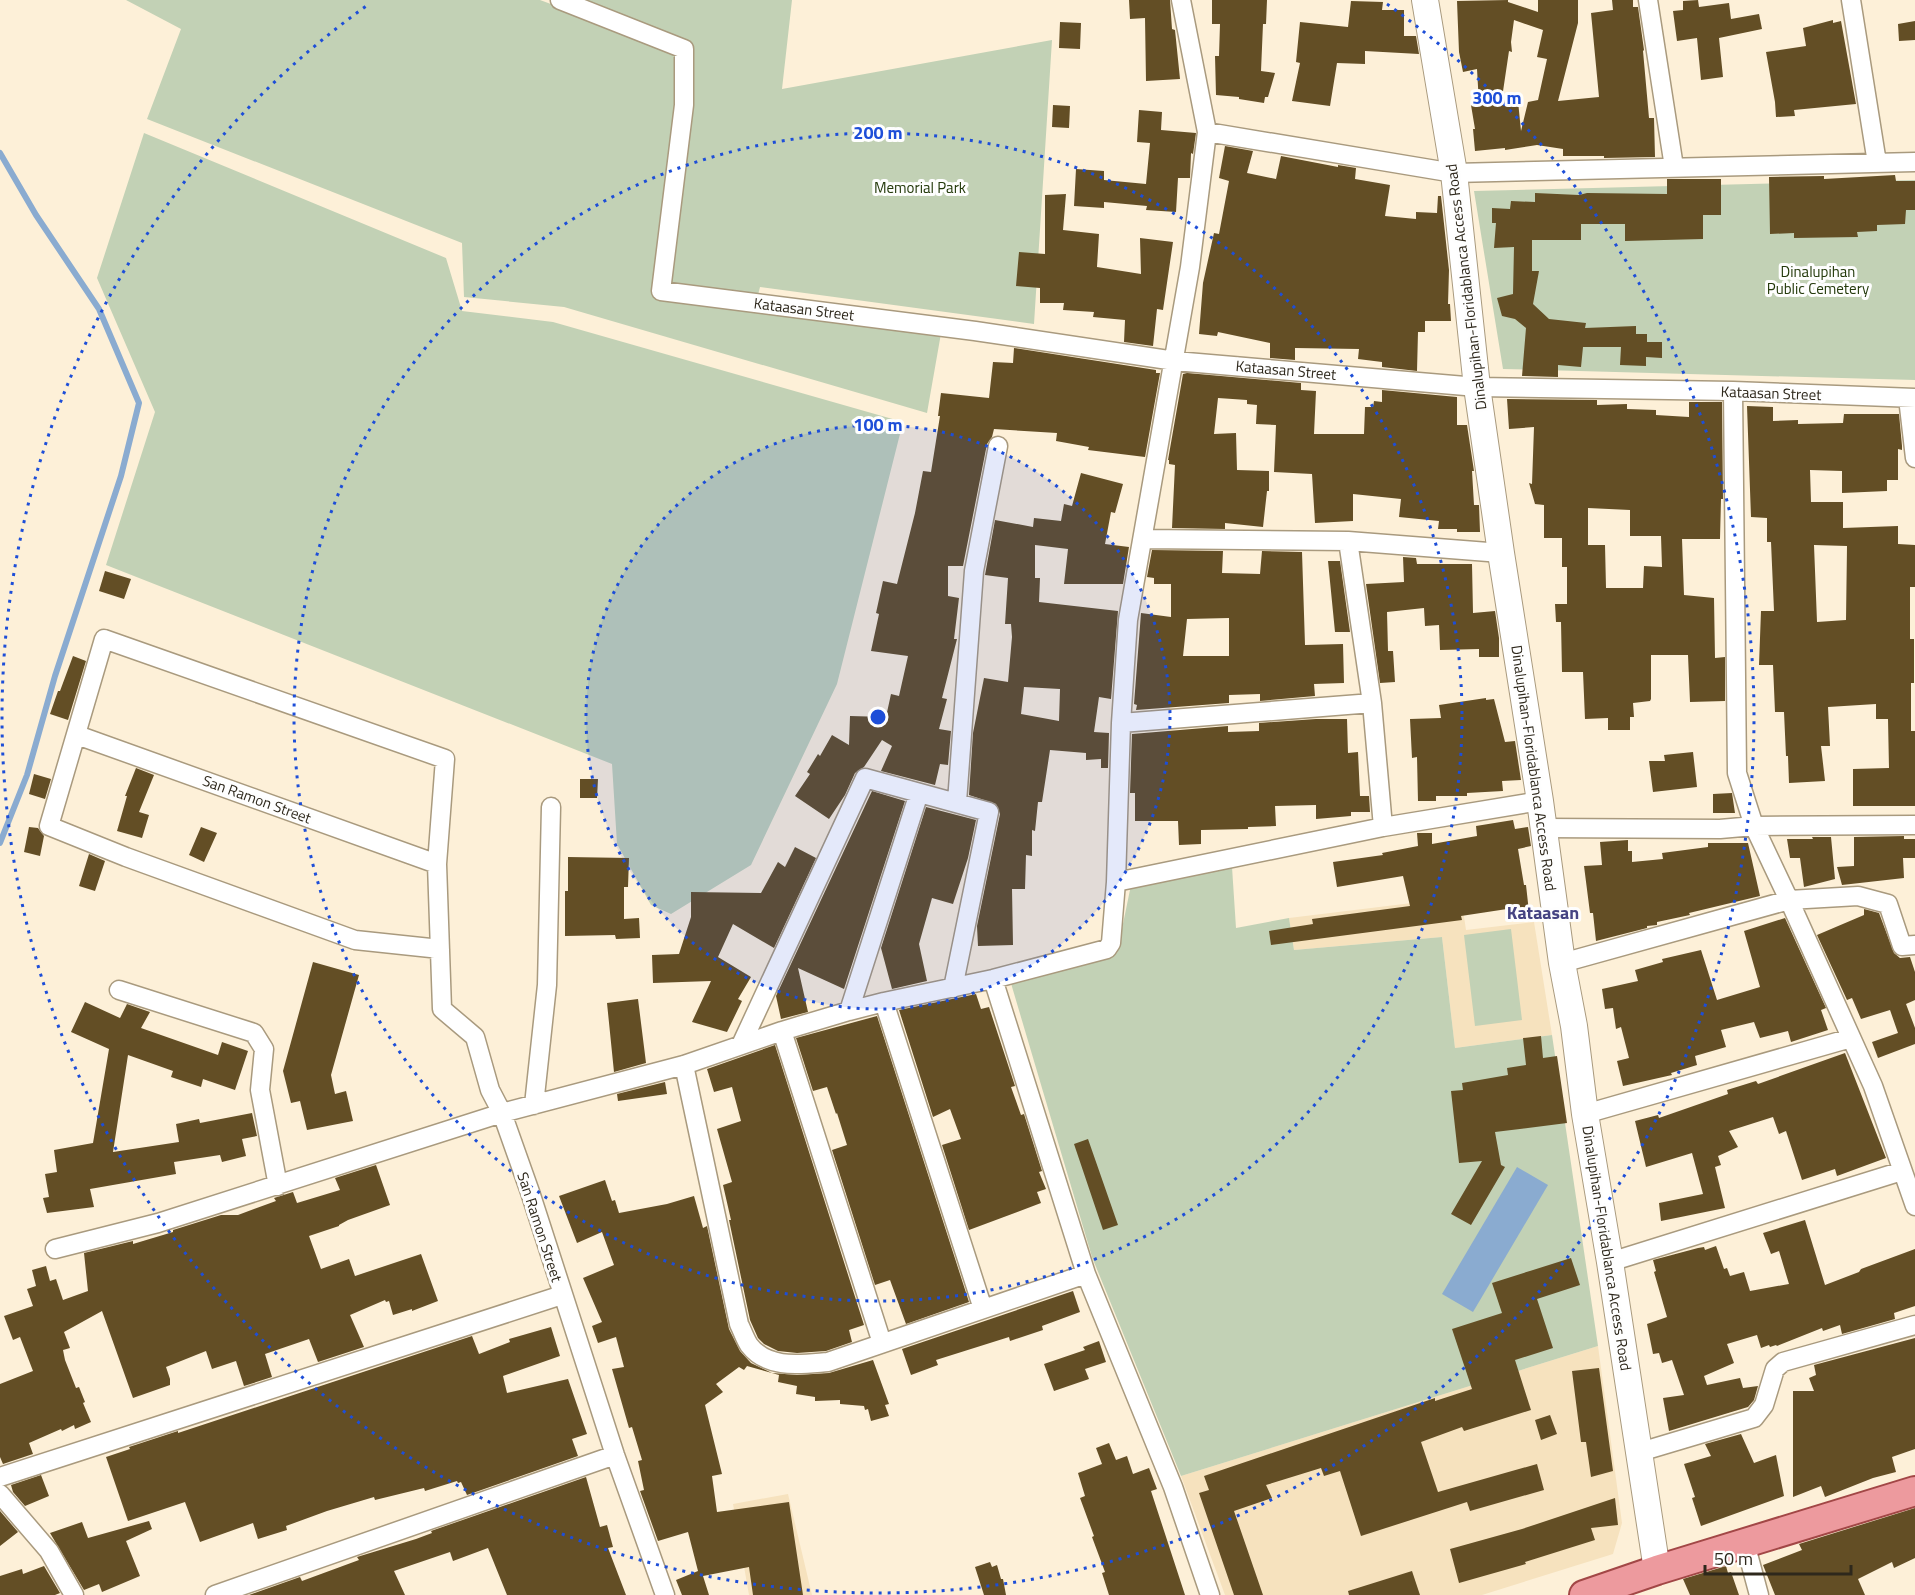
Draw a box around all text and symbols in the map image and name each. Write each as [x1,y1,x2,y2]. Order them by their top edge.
text: 300 m [1472,84,1522,111]
text: 200 m [853,119,903,146]
street label: Dinalupihan-Floridablanca Access Road [1439,163,1493,411]
park label: Memorial Park [874,176,966,199]
park label: Dinalupihan Public Cemetery [1767,260,1869,300]
street label: Kataasan Street [753,291,856,327]
street label: Kataasan Street [1235,354,1338,386]
street label: Kataasan Street [1720,380,1823,406]
text: 100 m [853,411,903,438]
street label: Dinalupihan-Floridablanca Access Road [1505,644,1563,892]
centre of rings [868,707,888,727]
street label: San Ramon Street [199,769,315,830]
district label: Kataasan [1507,899,1579,926]
street label: Dinalupihan-Floridablanca Access Road [1576,1124,1638,1372]
street label: San Ramon Street [511,1169,569,1286]
scale bar [1705,1538,1850,1576]
text: 50 m [1714,1545,1753,1572]

